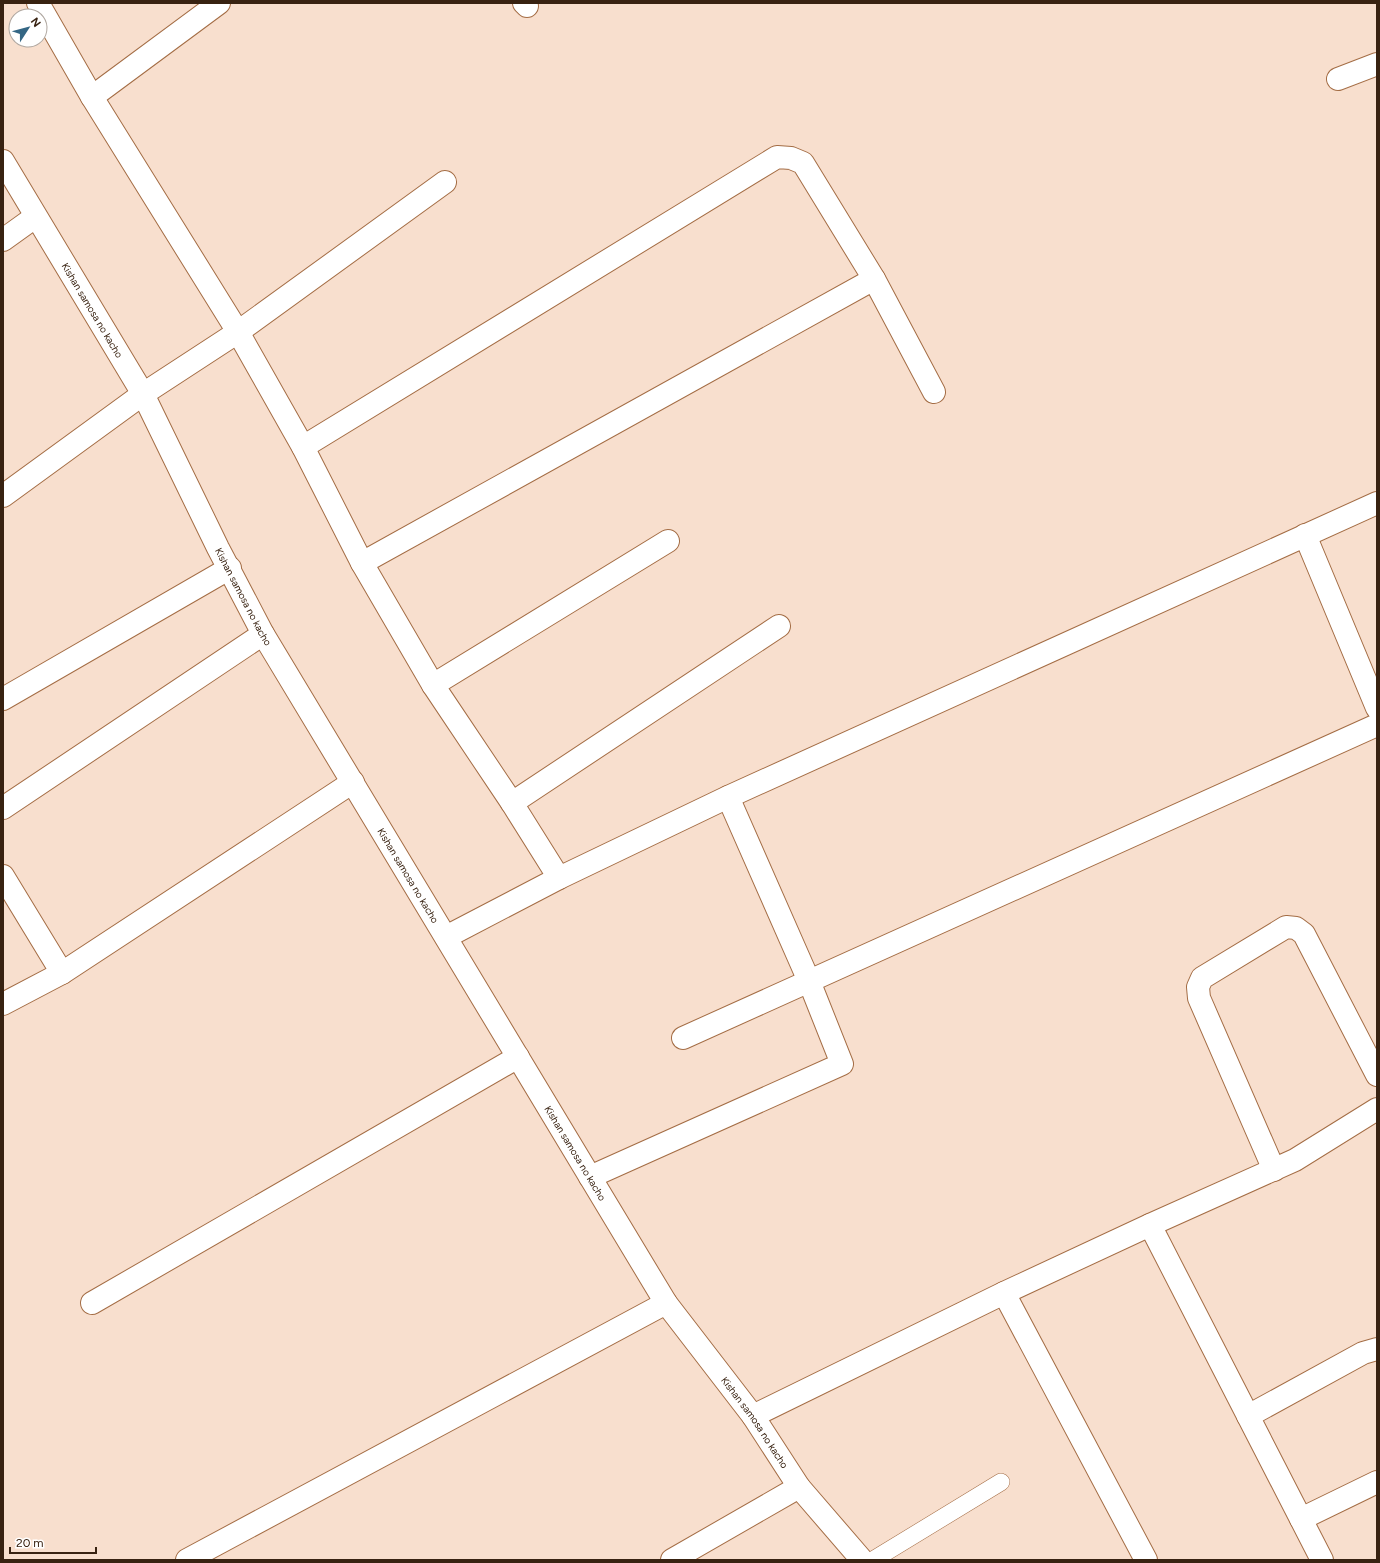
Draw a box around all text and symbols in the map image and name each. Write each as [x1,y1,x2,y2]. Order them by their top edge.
north arrow [8,8,48,48]
text: N [28,15,43,30]
street label: Kishan samosa no kacho [59,260,126,361]
street label: Kishan samosa no kacho [212,546,275,648]
street label: Kishan samosa no kacho [374,826,442,926]
street label: Kishan samosa no kacho [542,1103,609,1203]
street label: Kishan samosa no kacho [718,1374,791,1471]
scale bar [10,1529,96,1555]
text: 20 m [16,1536,44,1550]

